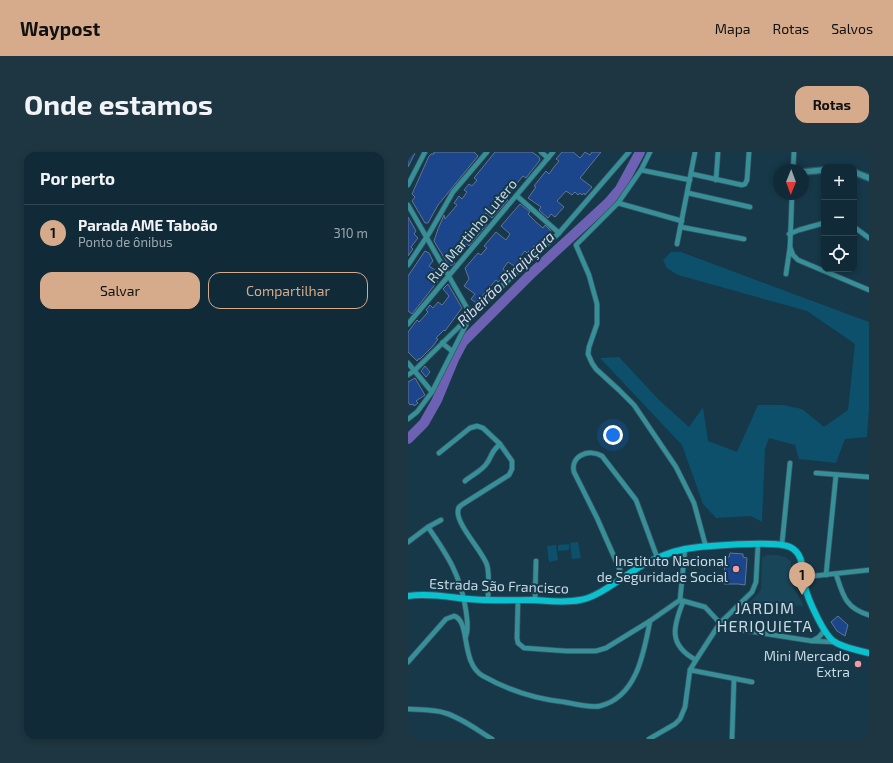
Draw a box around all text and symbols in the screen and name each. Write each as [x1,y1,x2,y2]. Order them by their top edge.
text: Waypost [20,17,100,40]
text: Mapa [715,20,751,37]
text: Rotas [773,20,809,37]
text: Salvos [831,20,873,37]
button: Rotas [795,86,869,123]
text: Onde estamos [24,87,213,121]
north arrow [773,164,809,200]
map controls [821,164,857,272]
button: + [821,164,857,200]
text: Por perto [40,168,115,188]
street label: Rua Martinho Lutero [423,175,520,286]
button: − [821,200,857,236]
text: Parada AME Taboão [78,216,218,234]
text: 1 [50,225,56,241]
text: 310 m [333,225,368,241]
water label: Ribeirão Pirajuçara [453,227,559,330]
text: Ponto de ônibus [78,234,173,250]
button: locate [821,236,857,272]
button: Salvar [40,272,200,309]
button: Compartilhar [208,272,368,309]
your location [603,425,623,445]
place label: Instituto Nacional de Seguridade Social [597,552,729,585]
pin: 1 [789,562,815,595]
marker: Instituto Nacional de Seguridade Social [731,564,741,574]
street label: Estrada São Francisco [429,575,569,596]
district label: JARDIM HERIQUIETA [717,598,813,636]
place label: Mini Mercado Extra [764,647,850,680]
marker: Mini Mercado Extra [853,659,863,669]

